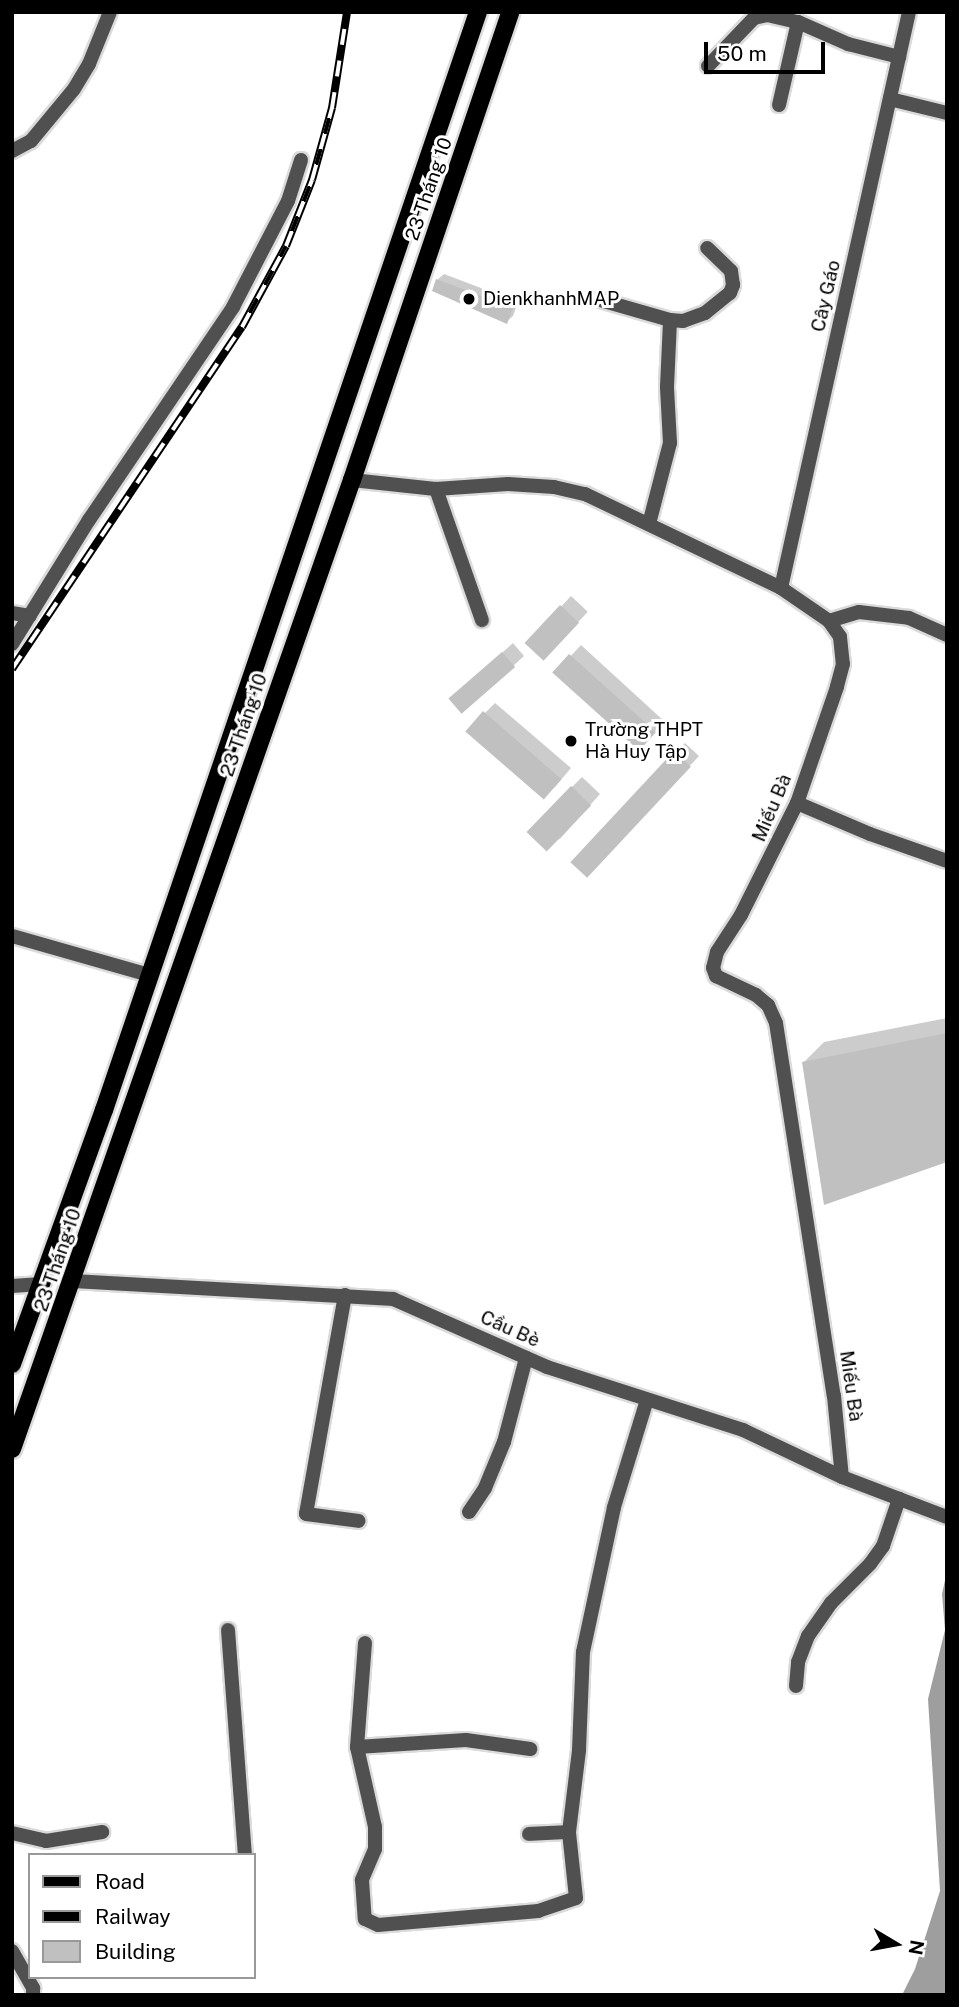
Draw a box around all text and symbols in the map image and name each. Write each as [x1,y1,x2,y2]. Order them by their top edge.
scale bar [707,28,828,72]
text: 50 m [717,41,767,66]
street label: 23 Tháng 10 [401,135,457,243]
street label: Cây Gáo [807,258,845,334]
place label: DienkhanhMAP [483,288,619,310]
marker: DienkhanhMAP [461,291,477,307]
street label: 23 Tháng 10 [216,671,272,779]
place label: Trường THPT Hà Huy Tập [585,719,703,763]
marker: Trường THPT Hà Huy Tập [563,733,579,749]
street label: Miếu Bà [748,771,796,845]
street label: 23 Tháng 10 [30,1206,86,1314]
street label: Cầu Bè [477,1306,543,1352]
street label: Miếu Bà [835,1349,867,1423]
legend [28,1853,256,1979]
text: Road [95,1869,145,1894]
text: Railway [95,1904,171,1929]
north arrow [861,1909,931,1979]
text: N [905,1938,929,1957]
text: Building [95,1939,176,1964]

